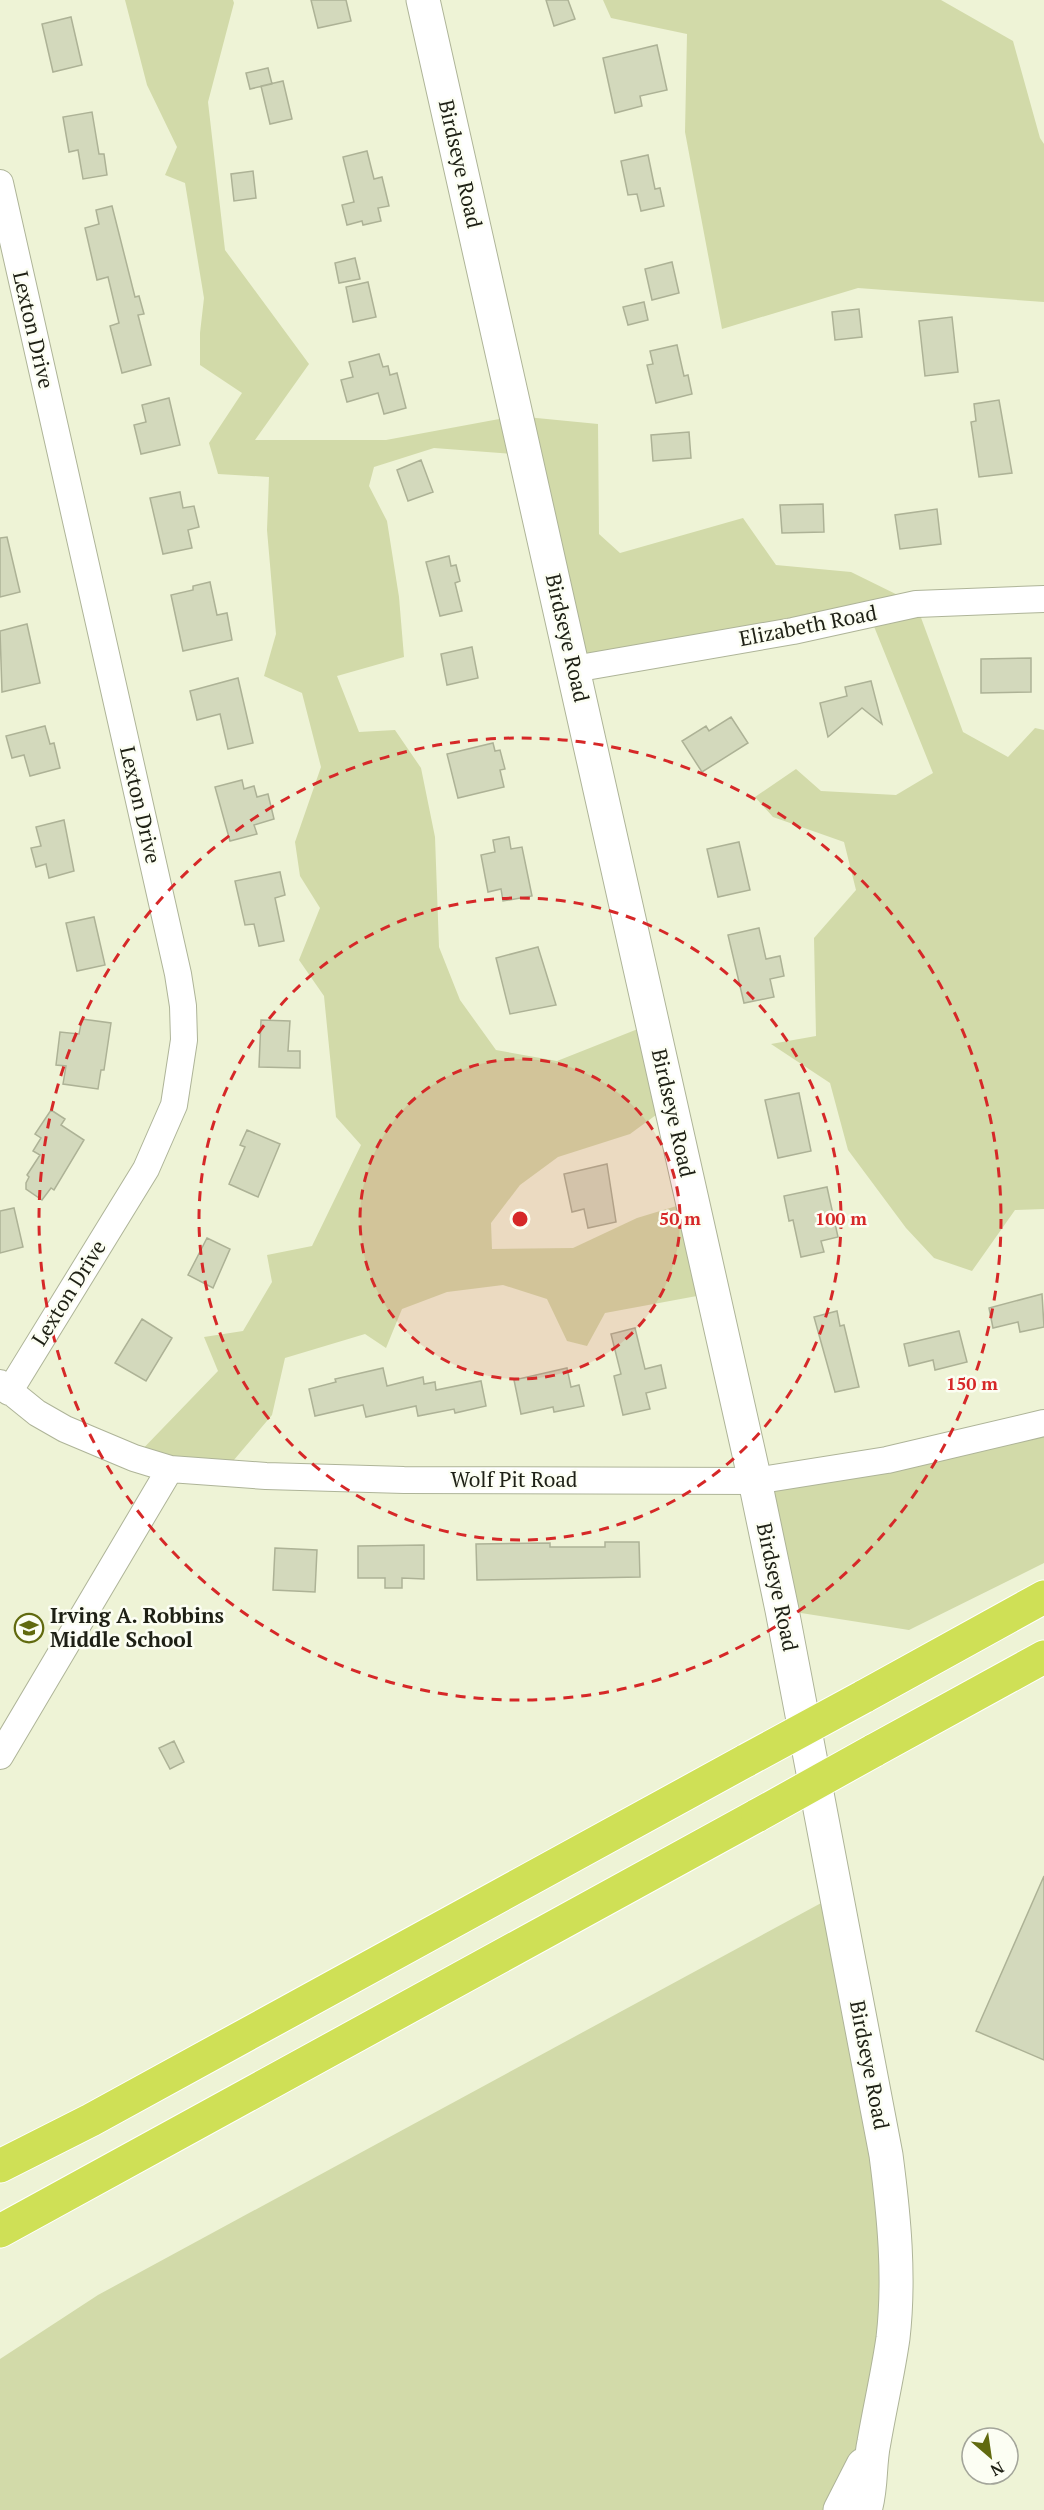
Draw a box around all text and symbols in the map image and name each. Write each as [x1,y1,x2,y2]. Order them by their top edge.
street label: Birdseye Road [433,97,489,231]
street label: Lexton Drive [7,268,61,391]
street label: Birdseye Road [540,571,596,705]
street label: Elizabeth Road [737,598,879,652]
street label: Lexton Drive [114,743,168,866]
street label: Birdseye Road [646,1046,702,1180]
text: 50 m [659,1206,701,1230]
text: 100 m [815,1206,867,1230]
centre of rings [510,1209,530,1229]
street label: Lexton Drive [25,1234,112,1351]
text: 150 m [946,1371,998,1395]
street label: Wolf Pit Road [450,1465,578,1493]
street label: Birdseye Road [751,1520,805,1654]
place label: Irving A. Robbins Middle School [50,1601,224,1653]
school or university icon: Irving A. Robbins Middle School [13,1612,45,1644]
street label: Birdseye Road [844,1998,896,2132]
north arrow [960,2426,1020,2486]
text: N [987,2457,1008,2482]

